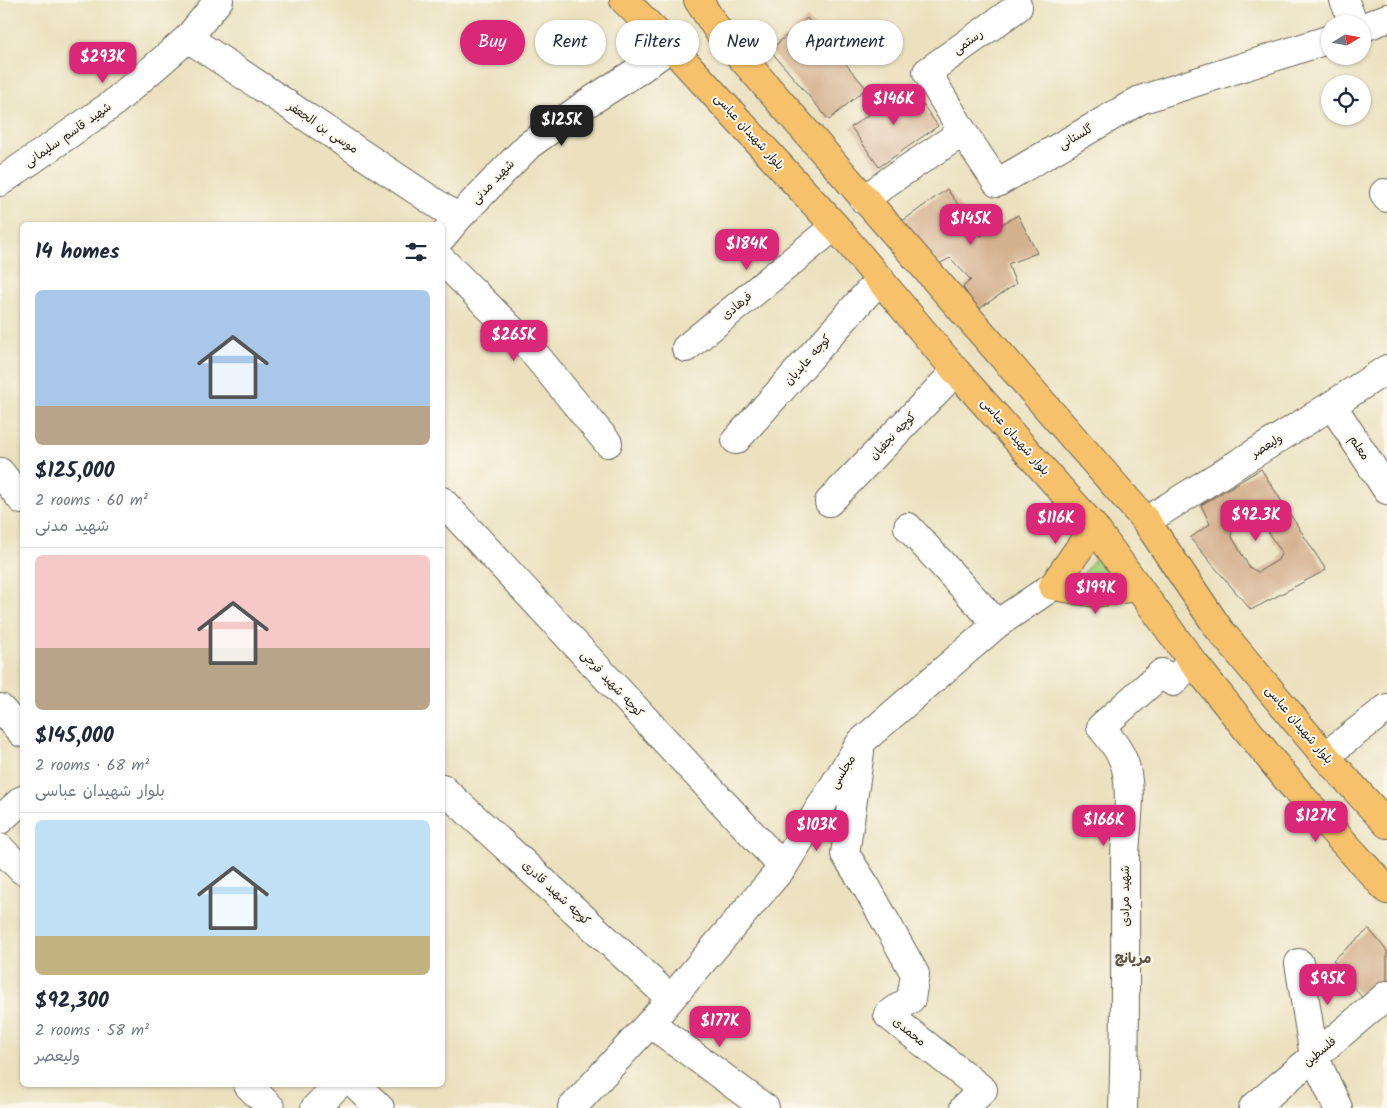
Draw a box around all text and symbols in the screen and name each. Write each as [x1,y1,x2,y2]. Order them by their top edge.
north arrow [1321,15,1371,65]
map controls [1321,15,1371,125]
chip: Buy [460,20,525,65]
chip: Rent [535,20,606,65]
chip: Filters [616,20,699,65]
chip: New [709,20,777,65]
chip: Apartment [787,20,903,65]
street label: رستمی [949,25,987,59]
pin: $293K [68,42,138,84]
text: $293K [80,45,126,70]
button: locate [1321,75,1371,125]
pin: $146K [859,84,929,126]
text: $146K [873,87,915,112]
street label: بلوار شهیدان عباسی [709,89,789,175]
street label: موسی بن الجعفر [283,97,362,159]
street label: شهید قاسم سلیمانی [21,98,115,172]
pin: $125K [527,104,597,147]
text: $125K [541,108,583,133]
street label: گلستانی [1055,119,1097,155]
street label: شهید مدنی [467,155,519,209]
pin: $145K [936,204,1006,246]
text: $145K [951,207,991,232]
pin: $184K [712,228,782,271]
text: $184K [726,232,768,257]
text: 14 homes [35,236,120,269]
icon: filters [402,238,430,266]
street label: فرهادی [717,287,757,325]
pin: $265K [479,320,549,362]
icon: home [188,322,278,412]
text: $265K [491,323,537,348]
street label: کوجه عابدیان [780,330,836,390]
street label: بلوار شهیدان عباسی [976,394,1054,480]
street label: کوچه نجفیان [865,408,921,464]
street label: ولیعصر [1247,429,1286,464]
street label: معلم [1344,432,1374,464]
text: $125,000 [35,455,114,488]
text: 2 rooms · 60 m² [35,488,148,513]
pin: $92.3K [1215,500,1297,542]
pin: $116K [1021,502,1091,545]
text: $92.3K [1231,503,1281,528]
text: $116K [1037,506,1075,531]
text: شهید مدنی [35,514,109,539]
pin: $199K [1061,572,1131,615]
text: $199K [1076,576,1116,601]
icon: home [188,588,278,678]
street label: کوچه شهید فرجی [576,646,648,722]
street label: بلوار شهیدان عباسی [1260,682,1338,768]
text: $145,000 [35,720,114,753]
street label: مجلسی [825,751,861,793]
text: 2 rooms · 68 m² [35,753,149,778]
text: بلوار شهیدان عباسی [35,779,165,804]
pin: $127K [1281,800,1351,843]
pin: $166K [1069,804,1139,847]
text: $127K [1296,804,1336,829]
text: $166K [1083,808,1125,833]
pin: $103K [782,810,852,852]
text: $103K [797,813,837,838]
icon: home [188,853,278,943]
street label: کوچه شهید قادری [517,856,595,930]
street label: شهید مرادی [1116,866,1135,926]
district label: مریانج [1115,948,1151,970]
pin: $95K [1298,964,1358,1006]
text: $95K [1310,967,1346,992]
text: $92,300 [35,985,109,1018]
pin: $177K [685,1006,755,1048]
text: $177K [700,1009,740,1034]
street label: محمدی [888,1013,930,1051]
text: 2 rooms · 58 m² [35,1018,149,1043]
street label: فلسطین [1299,1032,1341,1072]
text: ولیعصر [35,1044,80,1069]

